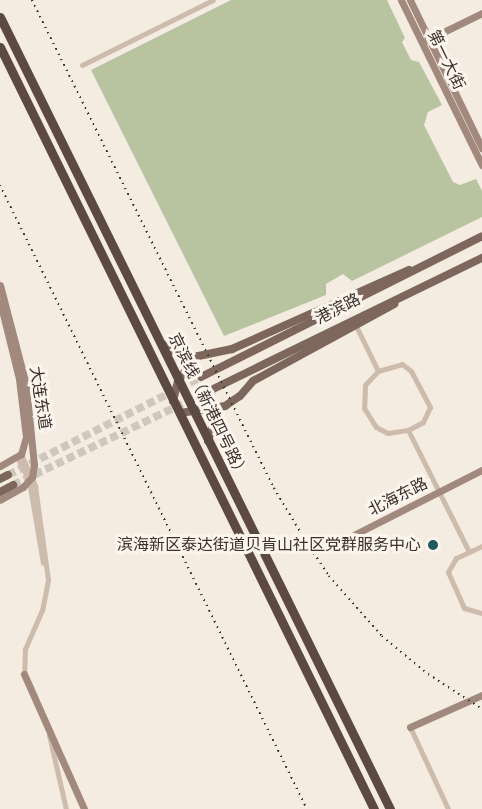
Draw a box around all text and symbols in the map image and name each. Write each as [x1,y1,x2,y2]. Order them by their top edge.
street label: 第一大街 [423,27,469,93]
street label: 港滨路 [312,290,364,328]
street label: 京滨线（新港四号路） [164,330,252,482]
street label: 大连东道 [26,365,54,431]
street label: 北海东路 [365,474,431,520]
place label: 滨海新区泰达街道贝肯山社区党群服务中心 [117,535,421,555]
marker: 滨海新区泰达街道贝肯山社区党群服务中心 [426,538,440,552]

